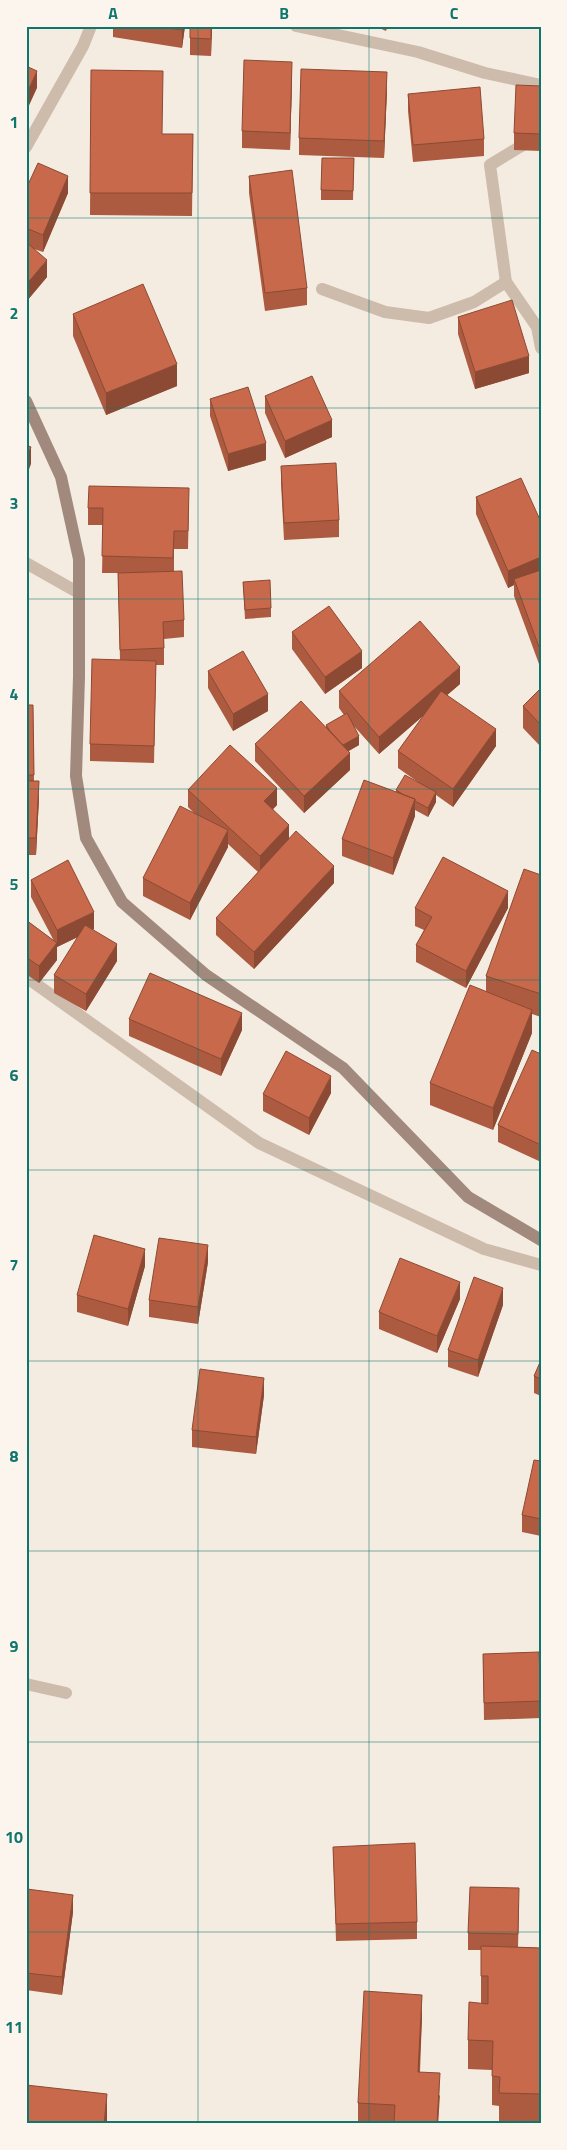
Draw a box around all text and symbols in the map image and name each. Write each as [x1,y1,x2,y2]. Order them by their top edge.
text: A [108,1,118,25]
text: B [279,1,289,25]
text: C [450,1,459,25]
text: 1 [10,110,18,134]
text: 2 [10,301,18,325]
text: 3 [10,491,18,515]
text: 4 [10,682,19,706]
text: 5 [10,872,19,896]
text: 6 [10,1063,19,1087]
text: 7 [10,1253,18,1277]
text: 8 [10,1444,19,1468]
text: 9 [10,1634,19,1658]
text: 10 [5,1825,23,1849]
text: 11 [5,2015,23,2039]

